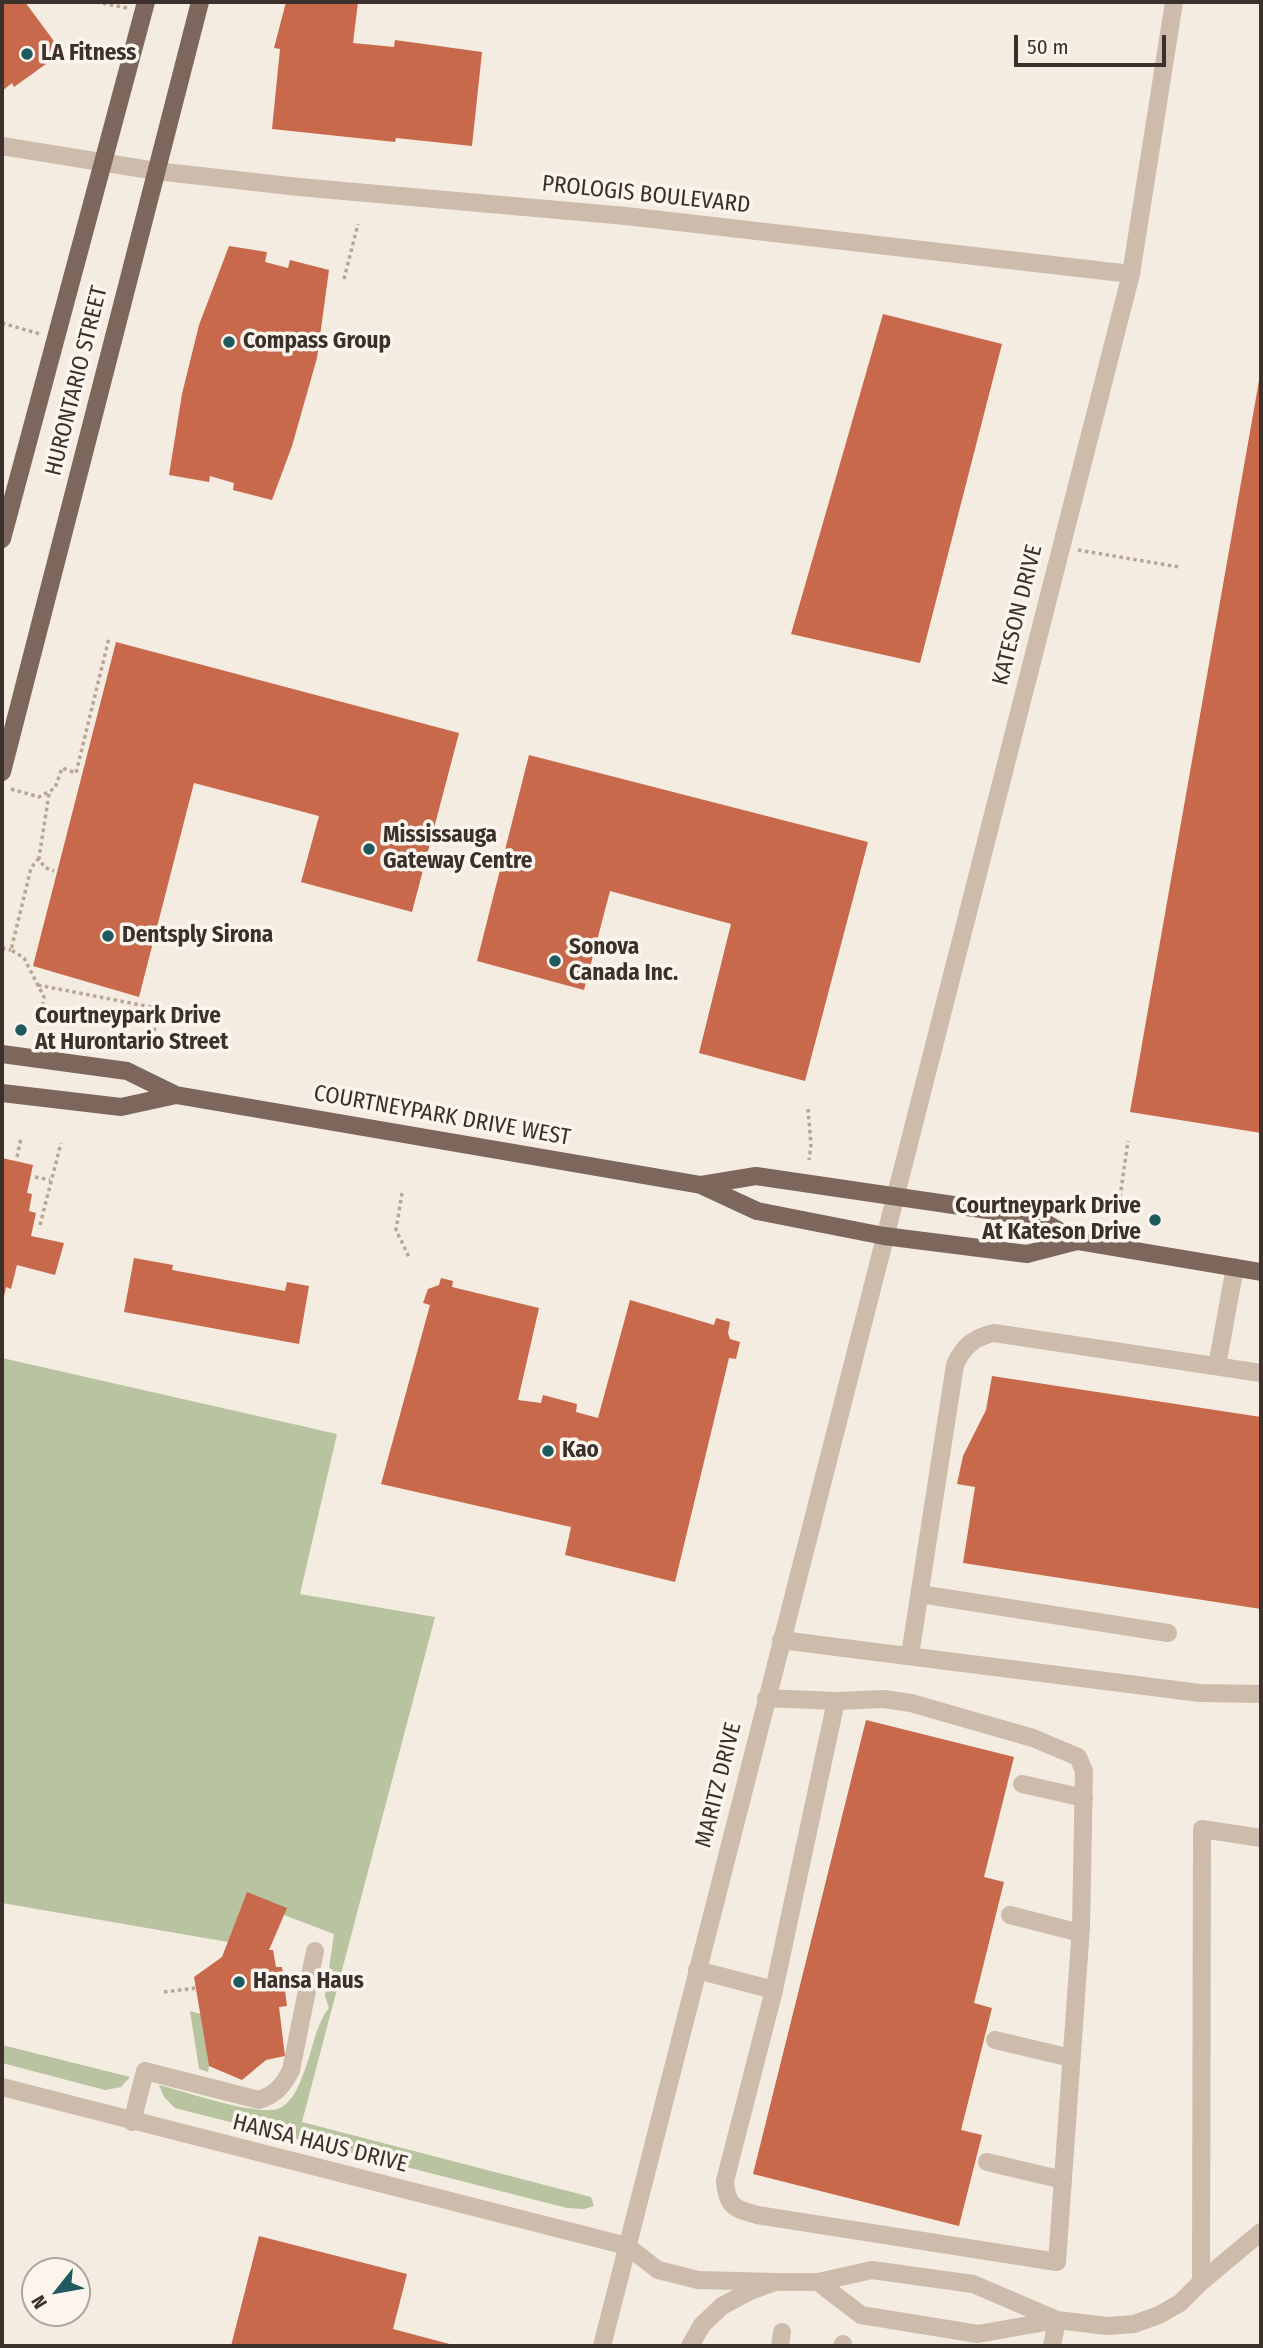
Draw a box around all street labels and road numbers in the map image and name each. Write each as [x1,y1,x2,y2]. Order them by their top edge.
street label: PROLOGIS BOULEVARD [540,170,752,220]
street label: HURONTARIO STREET [40,283,114,479]
street label: KATESON DRIVE [987,542,1049,688]
street label: COURTNEYPARK DRIVE WEST [312,1080,572,1152]
street label: MARITZ DRIVE [690,1720,748,1850]
street label: HANSA HAUS DRIVE [230,2109,410,2179]

